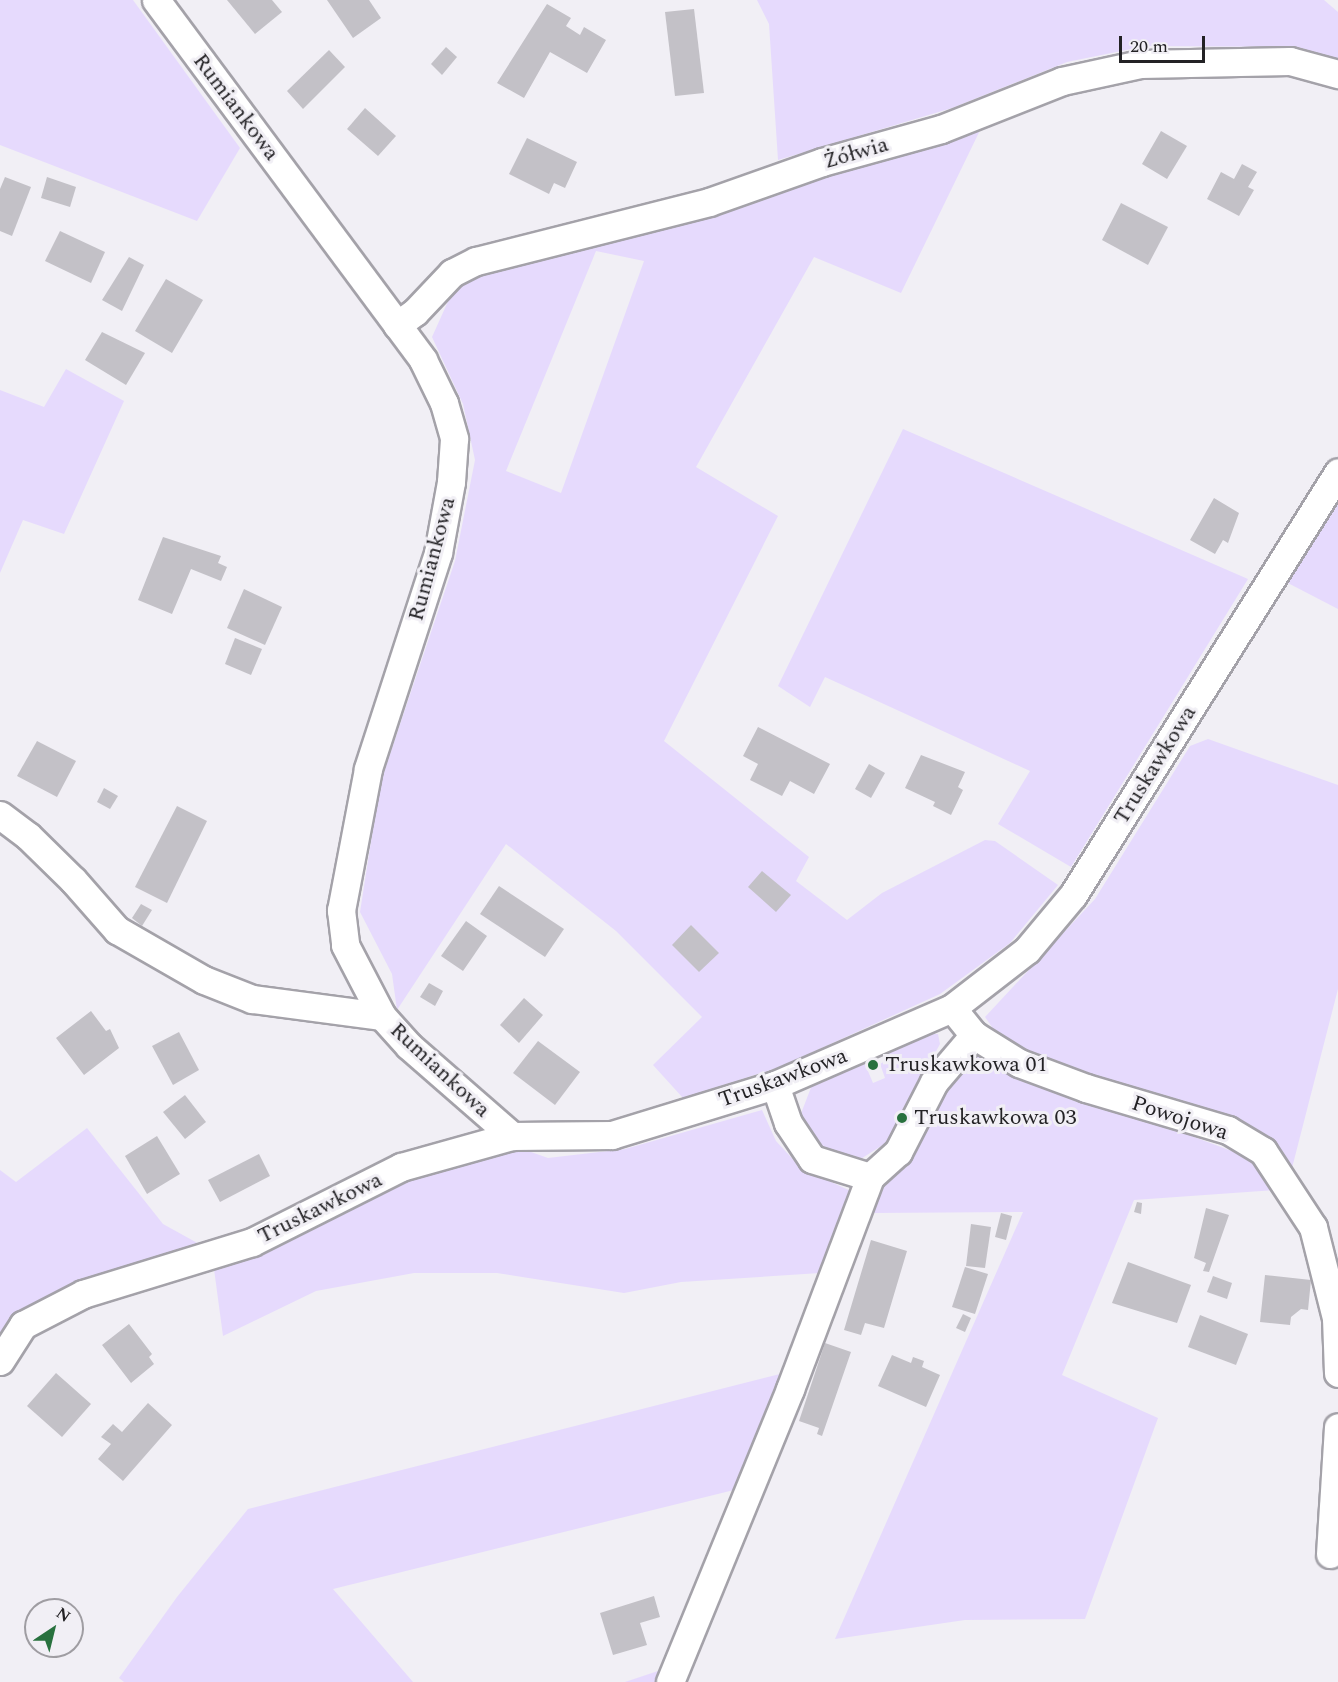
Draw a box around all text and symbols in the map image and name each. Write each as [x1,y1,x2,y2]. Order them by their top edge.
scale bar [1122,24,1208,62]
text: 20 m [1130,33,1168,60]
street label: Rumiankowa [187,48,285,166]
street label: Żółwia [820,131,892,175]
street label: Rumiankowa [403,494,461,624]
street label: Truskawkowa [1108,701,1202,829]
street label: Rumiankowa [384,1017,496,1123]
street label: Truskawkowa [715,1042,851,1114]
place label: Truskawkowa 01 [885,1052,1048,1078]
marker: Truskawkowa 01 [866,1058,880,1072]
street label: Powojowa [1128,1090,1232,1146]
place label: Truskawkowa 03 [914,1105,1077,1131]
marker: Truskawkowa 03 [895,1111,909,1125]
street label: Truskawkowa [254,1167,386,1249]
north arrow [24,1598,84,1658]
text: N [51,1601,75,1628]

